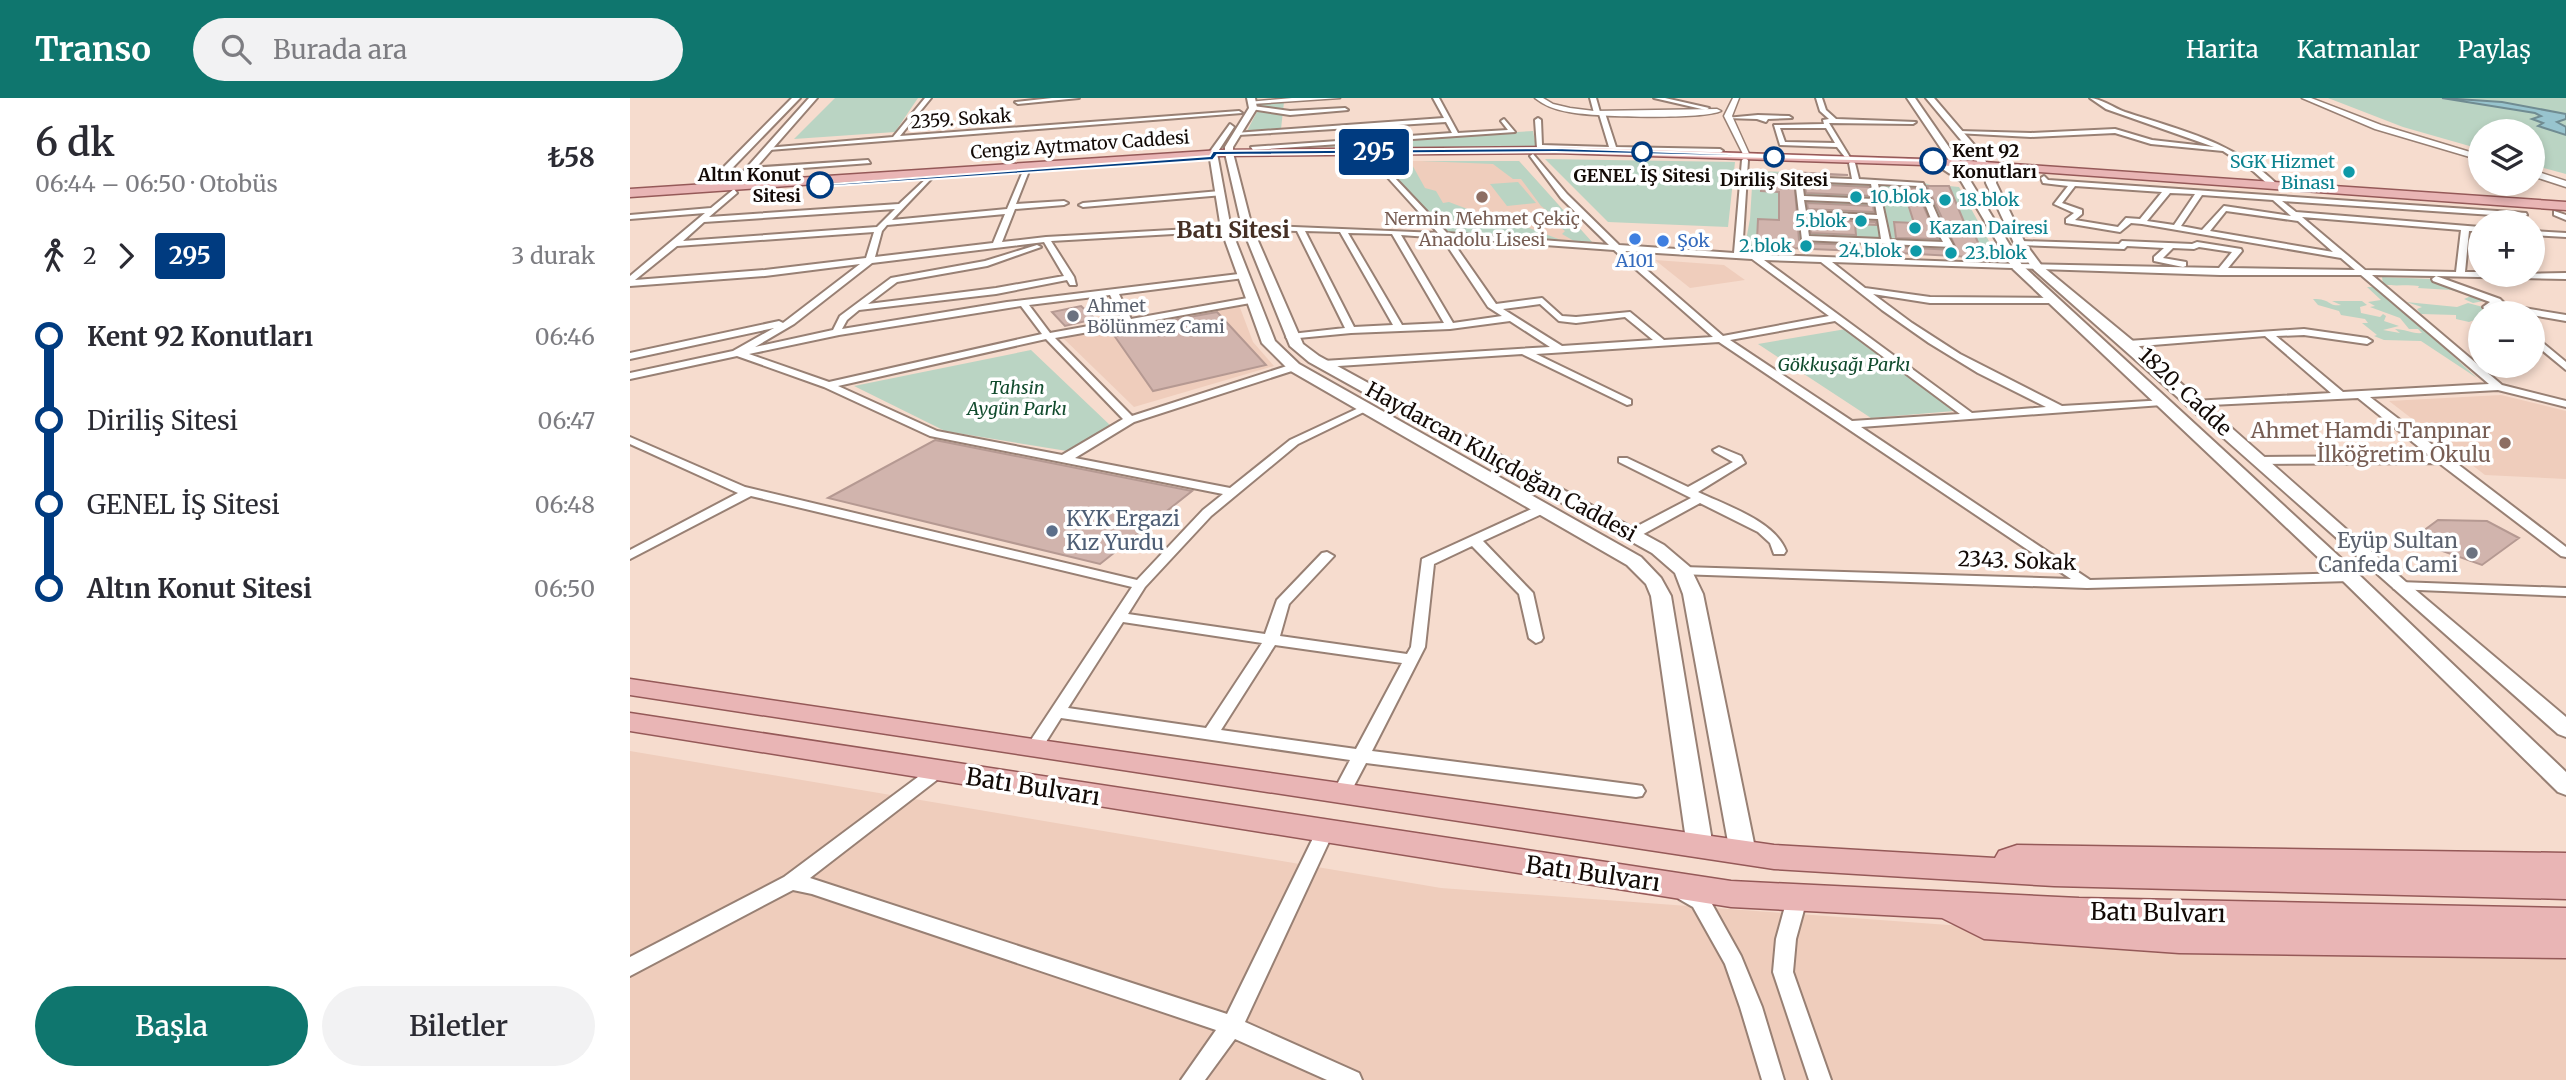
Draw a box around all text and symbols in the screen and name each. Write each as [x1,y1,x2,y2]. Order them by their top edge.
search box [193,18,683,81]
text: Transo [35,29,151,70]
icon: search [217,30,255,68]
text: Burada ara [273,33,407,66]
text: Harita [2186,34,2259,65]
text: Katmanlar [2297,34,2420,65]
text: Paylaş [2458,34,2531,65]
street label: 2359. Sokak [910,103,1013,134]
text: 6 dk [35,119,114,166]
map controls [2468,119,2545,378]
button: layers [2468,119,2545,196]
street label: Cengiz Aytmatov Caddesi [970,125,1190,164]
line badge: 295 [1334,129,1414,175]
text: 295 [1353,136,1395,167]
place label: Kent 92 Konutları [1952,139,2037,183]
text: ₺58 [547,141,595,174]
marker: GENEL İŞ Sitesi [1632,142,1652,162]
marker: Diriliş Sitesi [1764,147,1784,167]
marker: Kent 92 Konutları [1920,148,1946,174]
place label: SGK Hizmet Binası [2230,150,2335,194]
place label: Altın Konut Sitesi [697,163,802,207]
place label: GENEL İŞ Sitesi [1574,164,1710,187]
marker: SGK Hizmet Binası [2341,164,2357,180]
place label: Diriliş Sitesi [1720,168,1828,191]
text: 06:44 – 06:50 · Otobüs [35,169,278,198]
marker: Altın Konut Sitesi [807,172,833,198]
place label: 10.blok [1870,185,1931,208]
place label: 18.blok [1959,188,2020,211]
marker: Nermin Mehmet Çekiç Anadolu Lisesi [1474,189,1490,205]
marker: 10.blok [1848,189,1864,205]
marker: 18.blok [1937,192,1953,208]
place label: Nermin Mehmet Çekiç Anadolu Lisesi [1384,207,1580,251]
place label: 5.blok [1795,209,1848,232]
button: + [2468,210,2545,287]
marker: 5.blok [1853,213,1869,229]
district label: Batı Sitesi [1176,215,1290,244]
place label: Kazan Dairesi [1929,216,2049,239]
marker: Kazan Dairesi [1907,220,1923,236]
place label: Şok [1677,229,1710,252]
marker: A101 [1627,231,1643,247]
marker: Şok [1655,233,1671,249]
place label: 2.blok [1739,234,1793,257]
icon: walk [35,237,73,275]
icon: forward [107,237,145,275]
marker: 2.blok [1798,238,1814,254]
place label: 24.blok [1839,239,1903,262]
text: 295 [169,240,211,271]
text: 2 [83,241,97,270]
text: 3 durak [511,241,595,270]
place label: 23.blok [1965,241,2028,264]
marker: 24.blok [1908,243,1924,259]
marker: 23.blok [1943,245,1959,261]
place label: A101 [1615,249,1654,272]
place label: Ahmet Bölünmez Cami [1086,294,1225,338]
button: − [2468,301,2545,378]
marker: Ahmet Bölünmez Cami [1065,308,1081,324]
text: Kent 92 Konutları [87,320,313,353]
text: 06:46 [535,322,595,351]
street label: 1820. Cadde [2133,342,2238,442]
park label: Gökkuşağı Parkı [1778,353,1910,376]
park label: Tahsin Aygün Parkı [965,376,1067,420]
street label: Haydarcan Kılıçdoğan Caddesi [1361,376,1641,547]
text: Diriliş Sitesi [87,404,238,437]
text: 06:47 [538,406,595,435]
place label: Ahmet Hamdi Tanpınar İlköğretim Okulu [2250,417,2491,468]
marker: Ahmet Hamdi Tanpınar İlköğretim Okulu [2497,435,2513,451]
text: GENEL İŞ Sitesi [87,488,280,521]
text: 06:48 [535,490,595,519]
place label: KYK Ergazi Kız Yurdu [1066,505,1180,556]
marker: KYK Ergazi Kız Yurdu [1044,523,1060,539]
place label: Eyüp Sultan Canfeda Cami [2318,527,2458,578]
street label: 2343. Sokak [1957,545,2078,576]
marker: Eyüp Sultan Canfeda Cami [2464,545,2480,561]
text: Altın Konut Sitesi [87,572,312,605]
text: 06:50 [534,574,595,603]
street label: Batı Bulvarı [964,761,1103,812]
street label: Batı Bulvarı [1524,849,1663,898]
street label: Batı Bulvarı [2090,896,2226,929]
button: Başla [35,986,308,1066]
button: Biletler [322,986,595,1066]

